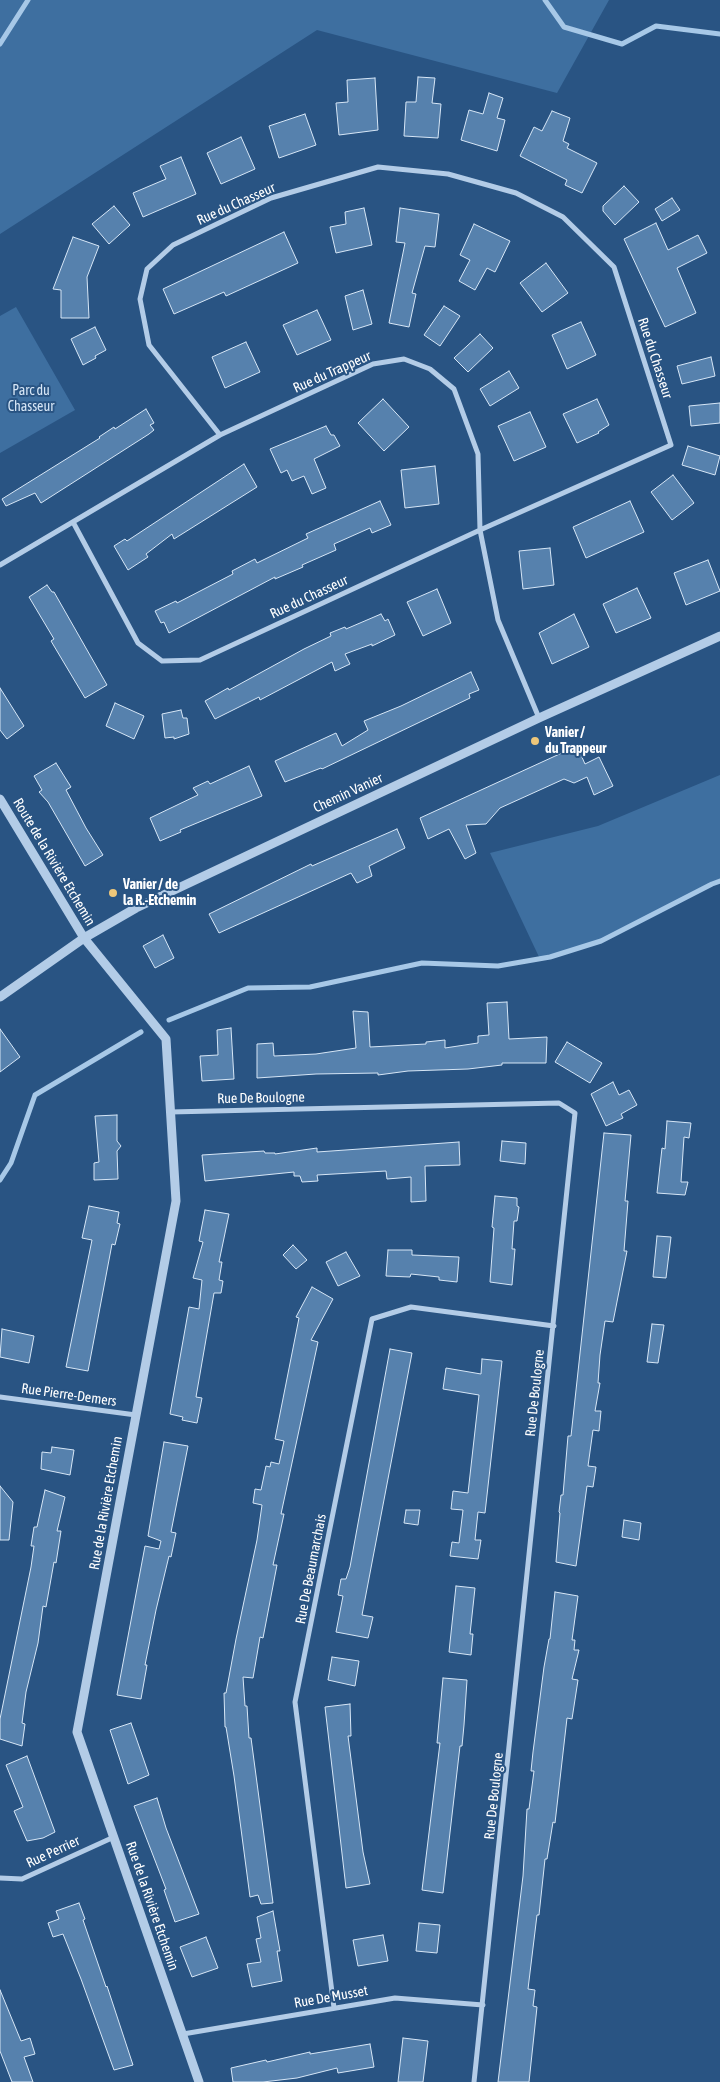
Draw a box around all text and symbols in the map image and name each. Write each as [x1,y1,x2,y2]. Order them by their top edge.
street label: Rue du Chasseur [194,179,278,229]
street label: Rue du Chasseur [634,315,676,401]
street label: Rue du Trappeur [290,347,374,397]
park label: Parc du Chasseur [8,383,54,416]
street label: Rue du Chasseur [267,572,351,622]
place label: Vanier / du Trappeur [545,725,607,758]
marker: Vanier / du Trappeur [529,735,541,747]
street label: Chemin Vanier [311,770,385,816]
street label: Route de la Rivière Etchemin [9,795,99,929]
place label: Vanier / de la R.-Etchemin [123,877,196,910]
marker: Vanier / de la R.-Etchemin [107,887,119,899]
street label: Rue De Boulogne [217,1089,305,1107]
street label: Rue De Boulogne [522,1349,548,1437]
street label: Rue Pierre-Demers [20,1380,118,1410]
street label: Rue de la Rivière Etchemin [86,1435,126,1571]
street label: Rue De Beaumarchais [292,1513,330,1625]
street label: Rue De Boulogne [481,1752,507,1840]
street label: Rue Perrier [24,1832,82,1872]
street label: Rue de la Rivière Etchemin [122,1839,182,1973]
street label: Rue De Musset [293,1982,369,2012]

